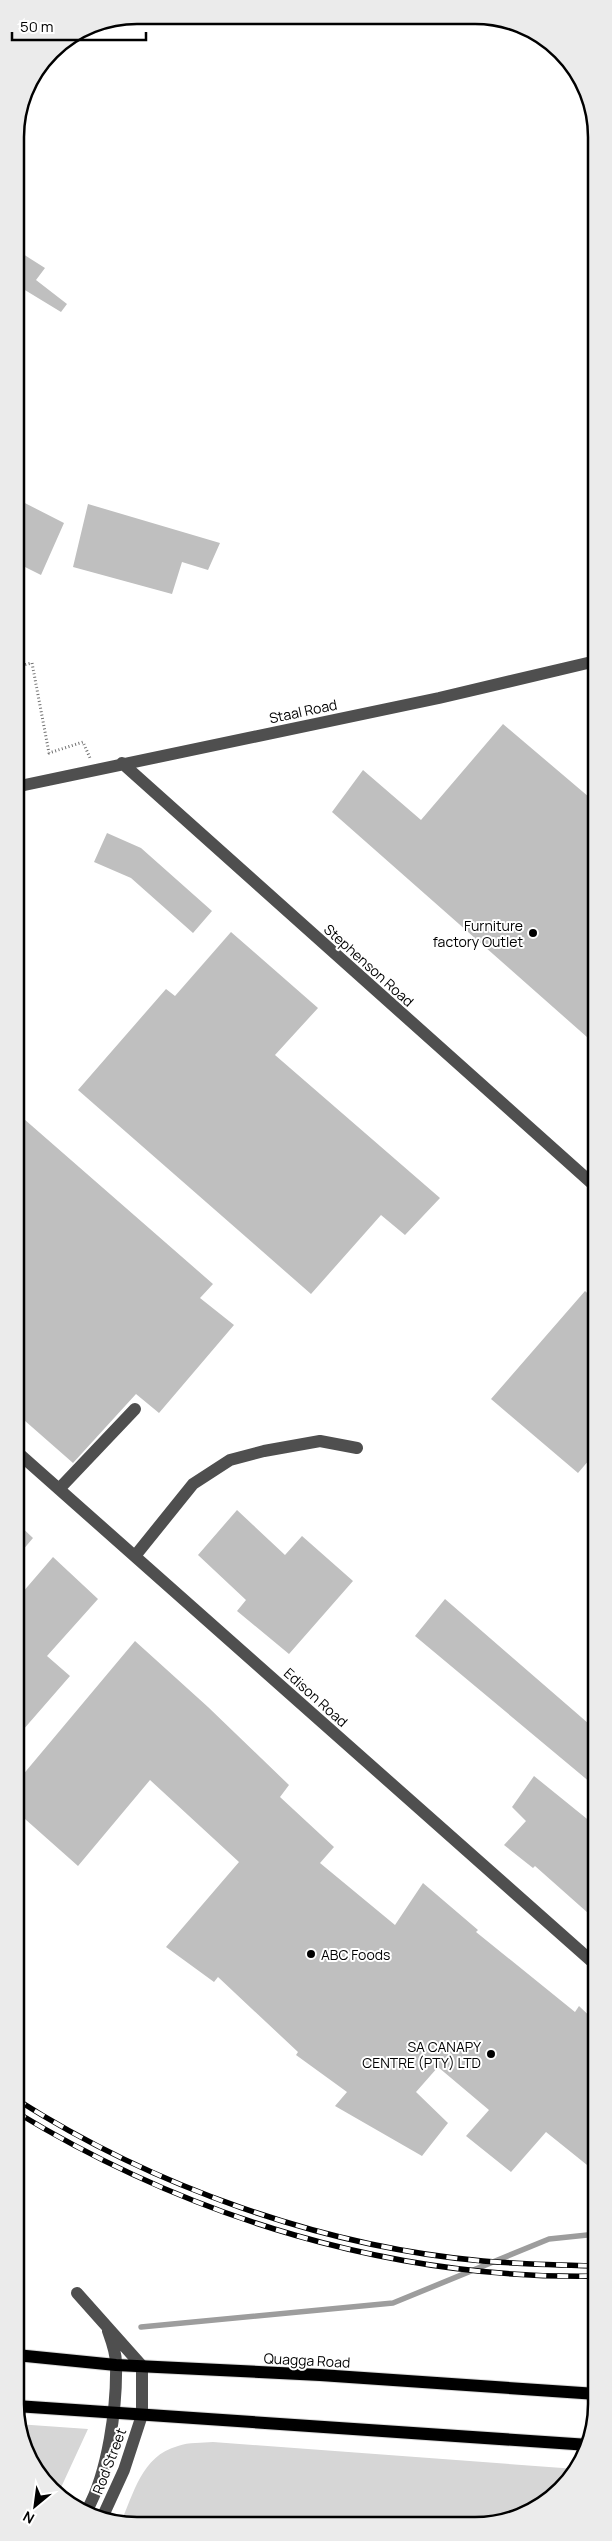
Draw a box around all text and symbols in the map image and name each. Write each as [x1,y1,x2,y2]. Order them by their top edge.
scale bar [12,10,146,42]
text: 50 m [20,16,54,37]
street label: Staal Road [267,695,339,727]
place label: Furniture factory Outlet [433,916,523,951]
street label: Stephenson Road [320,920,418,1010]
marker: Furniture factory Outlet [527,927,539,939]
street label: Edison Road [280,1663,352,1731]
place label: ABC Foods [321,1945,390,1964]
marker: ABC Foods [305,1948,317,1960]
place label: SA CANAPY CENTRE (PTY) LTD [362,2037,481,2072]
marker: SA CANAPY CENTRE (PTY) LTD [485,2048,497,2060]
street label: Quagga Road [263,2348,351,2372]
street label: Rod Street [88,2425,130,2497]
north arrow [10,2481,60,2531]
text: N [19,2507,37,2529]

